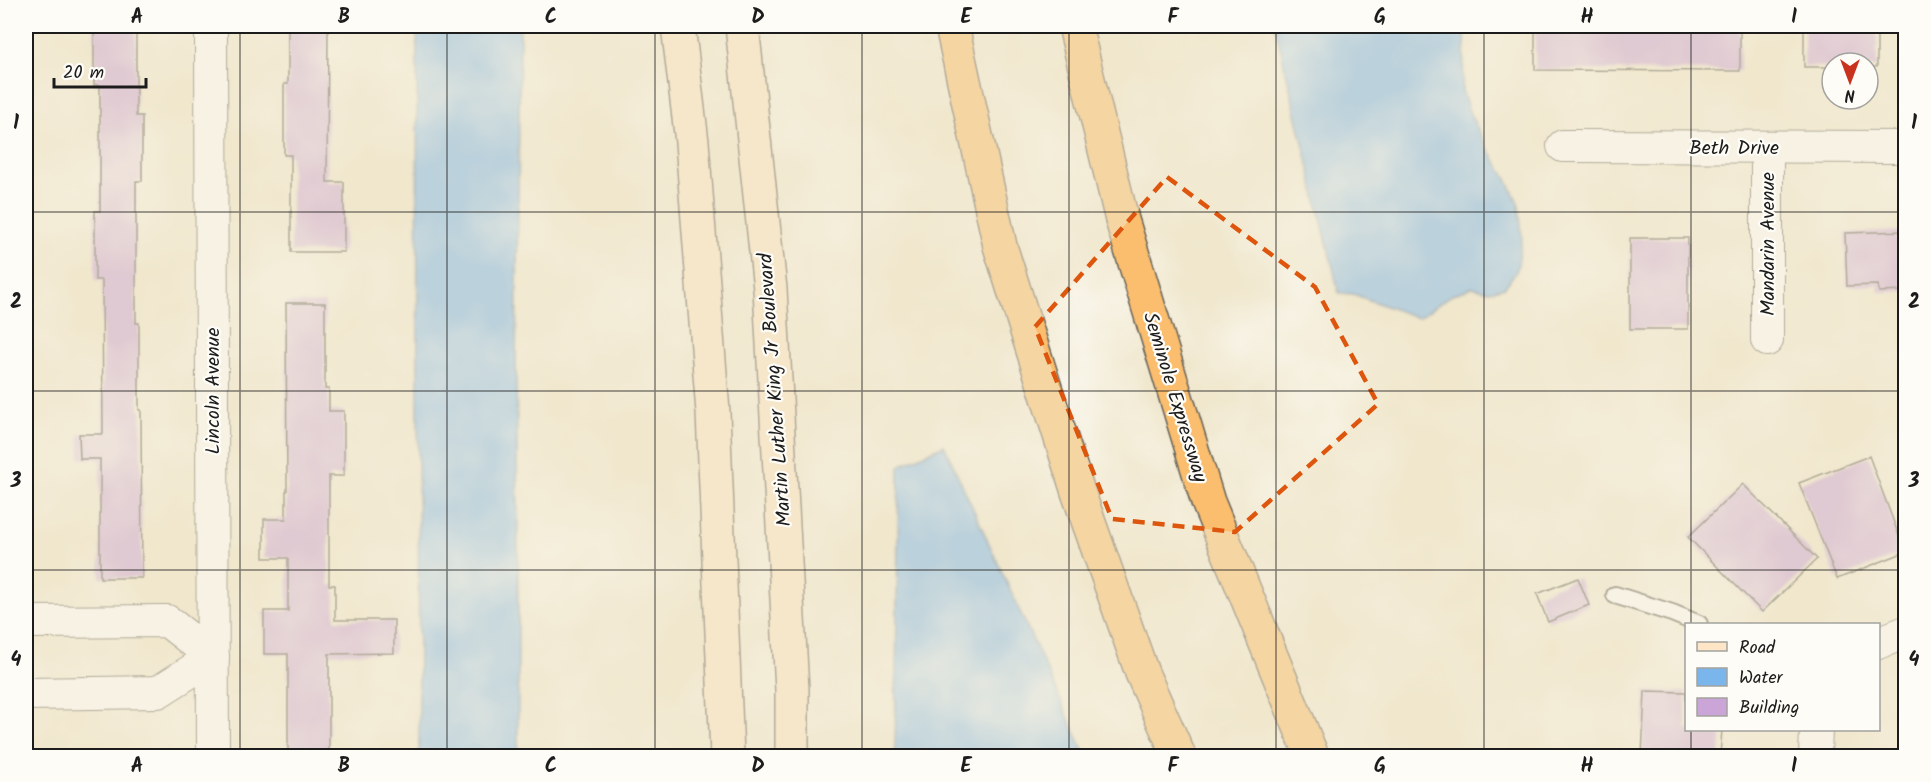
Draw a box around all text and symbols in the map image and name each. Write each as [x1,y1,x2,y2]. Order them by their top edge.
text: A [131,2,143,34]
text: B [338,2,350,34]
text: C [545,2,557,34]
text: D [751,2,765,34]
text: E [960,2,972,34]
text: F [1168,2,1180,34]
text: G [1374,2,1386,34]
text: H [1580,2,1594,34]
text: I [1791,2,1797,34]
scale bar [54,51,146,89]
north arrow [1820,51,1880,111]
text: 20 m [63,59,104,88]
text: N [1845,82,1855,107]
text: 1 [13,108,19,140]
text: 1 [1911,108,1917,140]
street label: Beth Drive [1689,133,1779,165]
street label: Mandarin Avenue [1753,172,1785,316]
street label: Martin Luther King Jr Boulevard [750,251,802,528]
text: 2 [10,287,22,319]
text: 2 [1908,287,1920,319]
street label: Seminole Expressway [1133,308,1215,487]
street label: Lincoln Avenue [198,328,230,454]
text: 3 [10,466,22,498]
text: 3 [1908,466,1920,498]
legend [1685,623,1880,731]
text: Road [1739,634,1776,663]
text: 4 [11,645,22,677]
text: 4 [1909,645,1920,677]
text: Water [1739,664,1784,693]
text: Building [1739,694,1799,723]
text: A [131,751,143,782]
text: B [338,751,350,782]
text: C [545,751,557,782]
text: D [751,751,765,782]
text: E [960,751,972,782]
text: F [1168,751,1180,782]
text: G [1374,751,1386,782]
text: H [1580,751,1594,782]
text: I [1791,751,1797,782]

